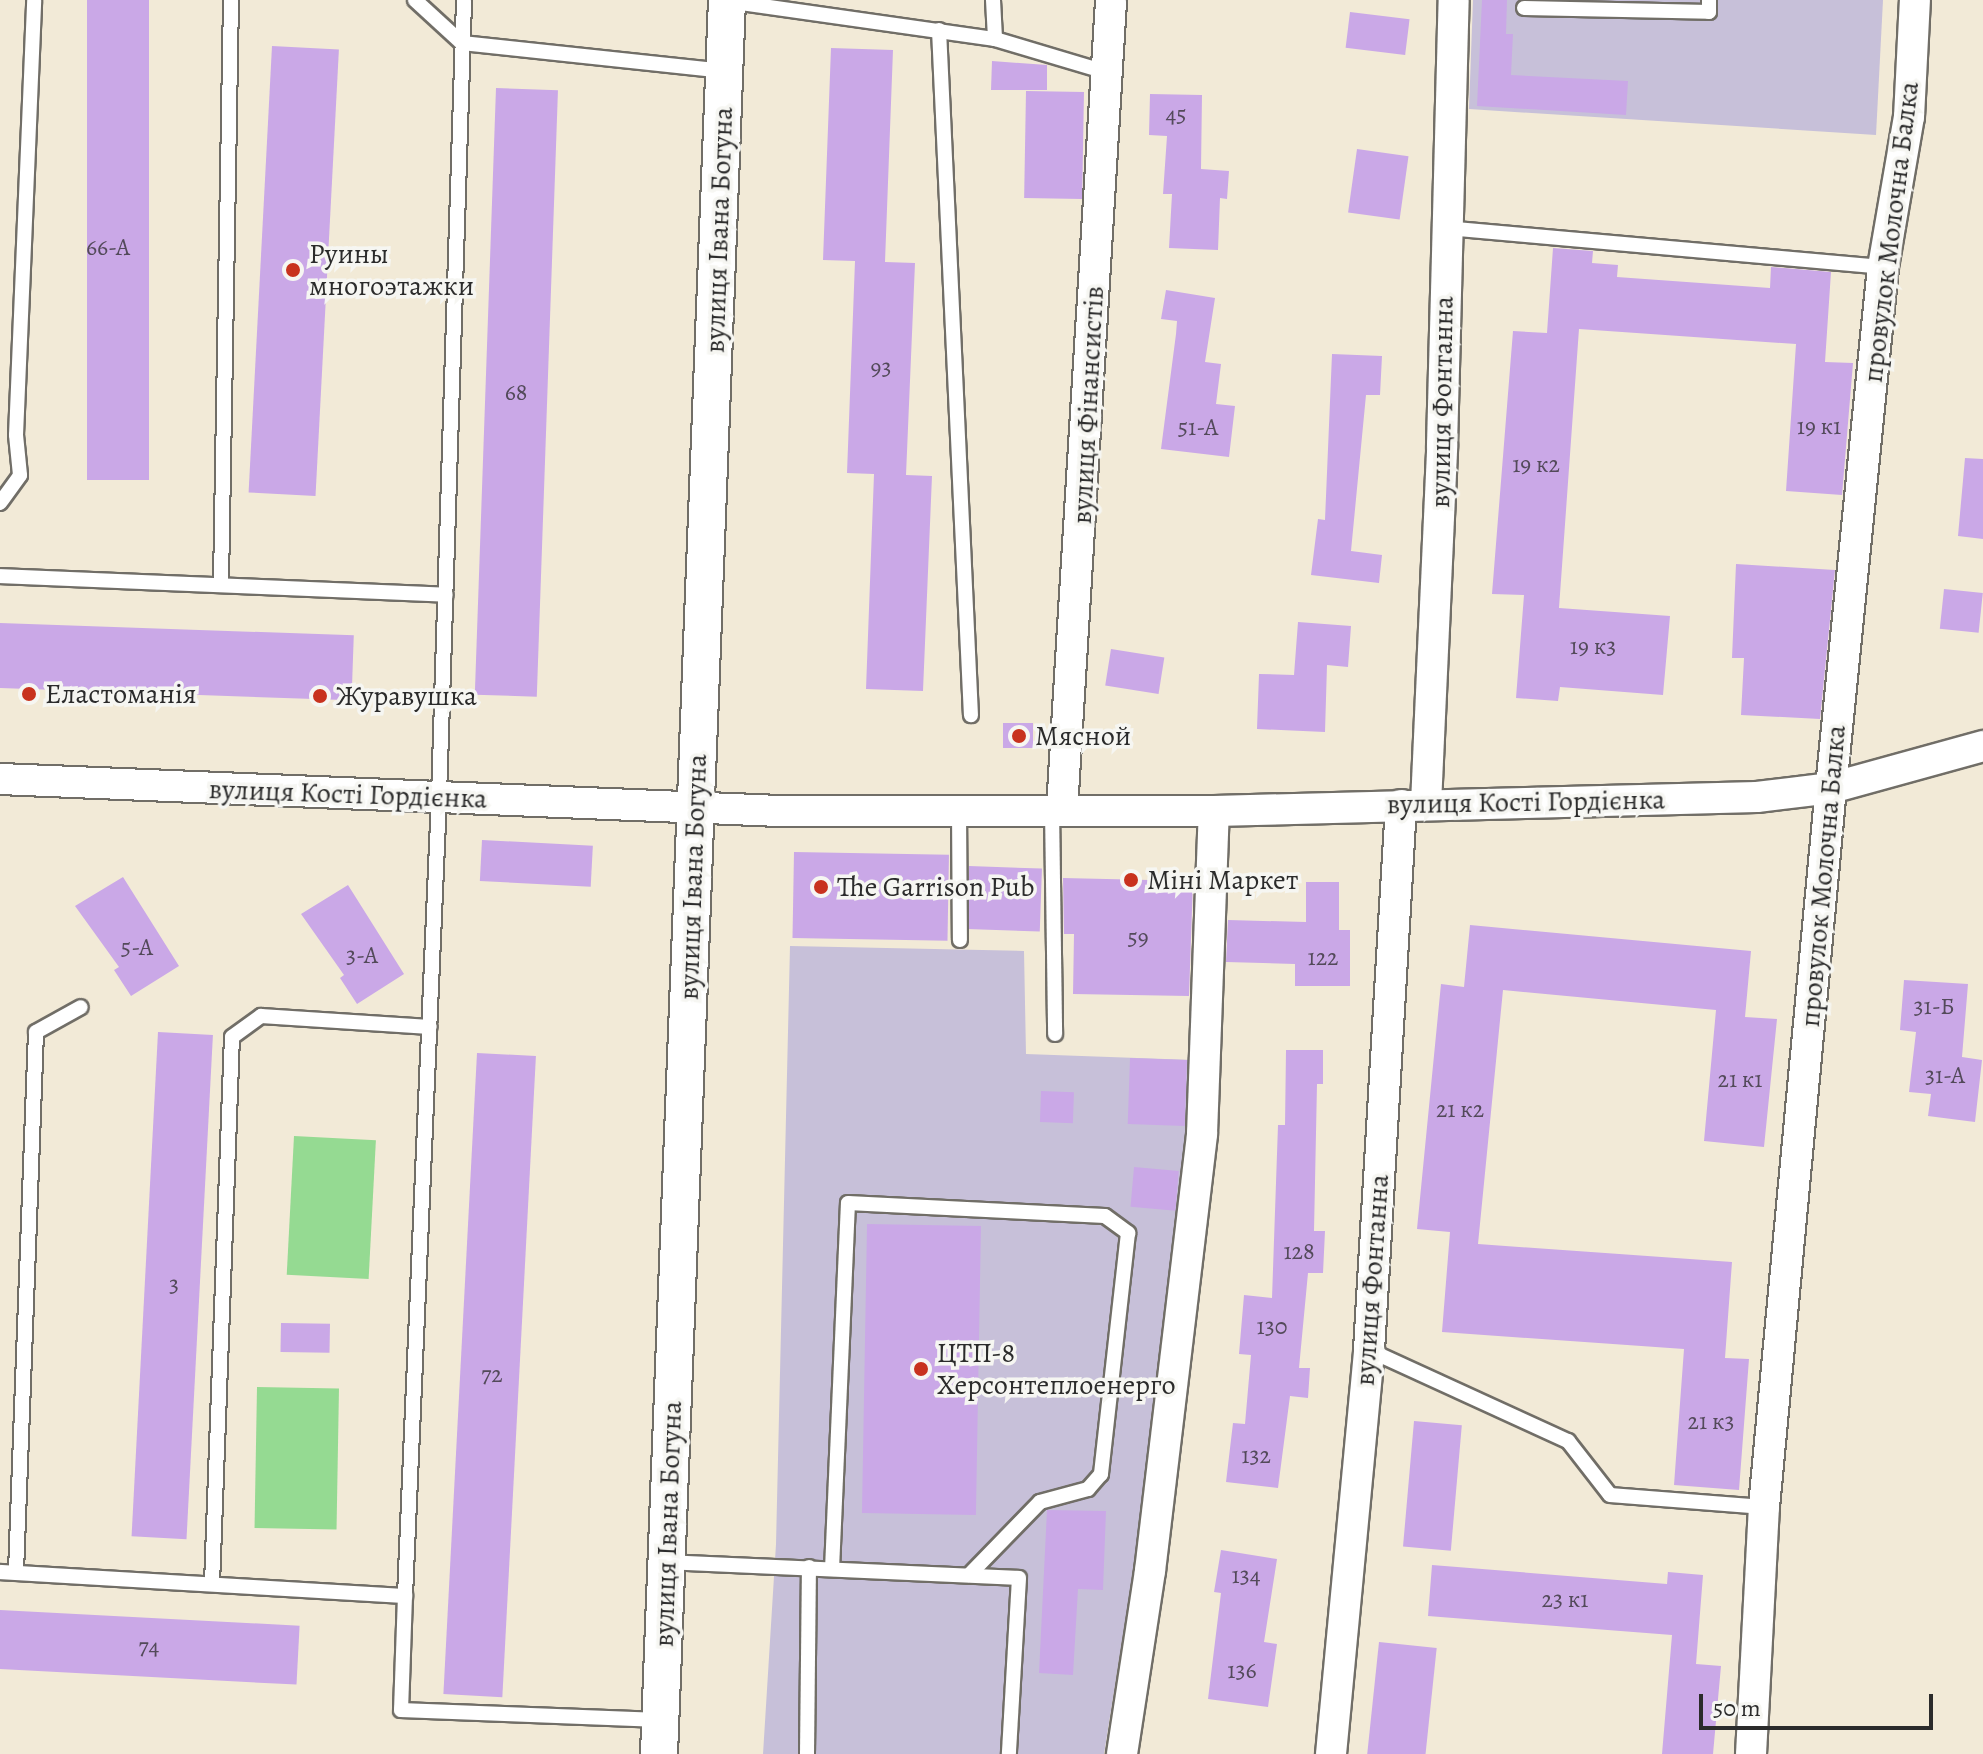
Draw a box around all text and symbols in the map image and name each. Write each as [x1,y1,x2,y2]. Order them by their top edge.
street label: провулок Молочна Балка [1856,80,1926,384]
house number: 45 [1165,101,1187,129]
street label: вулиця Івана Богуна [698,106,740,354]
house number: 66-А [86,234,130,262]
place label: Руины многоэтажки [309,237,474,303]
marker: Руины многоэтажки [284,261,302,279]
street label: вулиця Фінансистів [1065,285,1111,525]
street label: вулиця Фонтанна [1423,296,1461,508]
house number: 93 [871,354,891,382]
house number: 68 [505,379,527,407]
house number: 19 к1 [1797,413,1841,441]
house number: 51-А [1178,414,1218,442]
house number: 19 к2 [1512,451,1560,479]
house number: 19 к3 [1570,633,1616,661]
place label: Еластоманія [45,677,196,711]
place label: Журавушка [336,679,477,713]
marker: Еластоманія [20,685,38,703]
marker: Журавушка [311,687,329,705]
place label: Мясной [1035,719,1131,753]
street label: провулок Молочна Балка [1793,724,1853,1028]
marker: Мясной [1010,727,1028,745]
street label: вулиця Івана Богуна [672,753,714,1001]
street label: вулиця Кості Гордієнка [208,772,488,816]
street label: вулиця Кості Гордієнка [1386,783,1666,821]
place label: Міні Маркет [1147,863,1298,897]
place label: The Garrison Pub [837,870,1034,904]
marker: Міні Маркет [1122,871,1140,889]
marker: The Garrison Pub [812,878,830,896]
house number: 59 [1127,924,1149,952]
house number: 5-А [121,934,153,962]
house number: 3-А [346,942,378,970]
house number: 122 [1307,944,1339,972]
house number: 31-Б [1914,993,1954,1021]
house number: 31-А [1925,1062,1965,1090]
house number: 21 к1 [1717,1066,1763,1094]
house number: 21 к2 [1436,1096,1484,1124]
street label: вулиця Фонтанна [1348,1173,1396,1387]
house number: 128 [1283,1238,1315,1266]
house number: 3 [169,1271,179,1299]
house number: 130 [1257,1313,1287,1341]
place label: ЦТП-8 Херсонтеплоенерго [937,1336,1176,1402]
marker: ЦТП-8 Херсонтеплоенерго [912,1360,930,1378]
house number: 72 [481,1361,503,1389]
street label: вулиця Івана Богуна [647,1400,689,1648]
house number: 21 к3 [1688,1408,1734,1436]
house number: 132 [1241,1442,1271,1470]
house number: 134 [1231,1562,1261,1590]
house number: 23 к1 [1542,1586,1588,1614]
house number: 74 [139,1633,159,1661]
house number: 136 [1227,1657,1257,1685]
scale bar [1703,1678,1937,1728]
text: 50 m [1713,1692,1761,1724]

